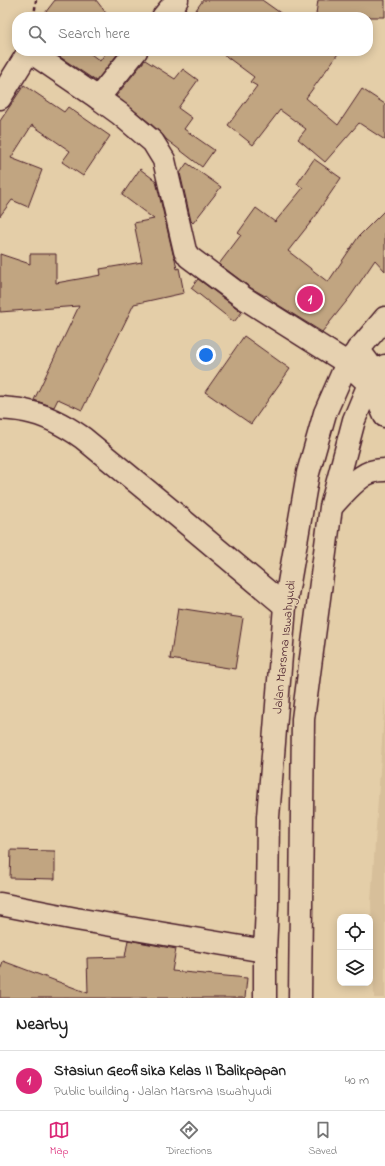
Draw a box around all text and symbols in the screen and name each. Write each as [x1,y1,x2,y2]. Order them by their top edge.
search box [12,12,373,56]
icon: search [26,23,48,45]
text: Search here [58,23,130,45]
pin: 1 [297,284,323,314]
your location [196,345,216,365]
street label: Jalan Marsma Iswahyudi [268,580,302,715]
map controls [337,914,373,986]
button: locate [337,914,373,950]
button: layers [337,950,373,986]
text: Nearby [16,1012,68,1037]
text: Stasiun Geofisika Kelas II Balikpapan [54,1060,286,1082]
text: 1 [27,1071,31,1090]
text: 40 m [345,1071,369,1090]
text: Public building · Jalan Marsma Iswahyudi [54,1082,272,1101]
tab: Map [48,1119,70,1159]
tab: Directions [166,1119,212,1159]
tab: Saved [308,1119,337,1159]

